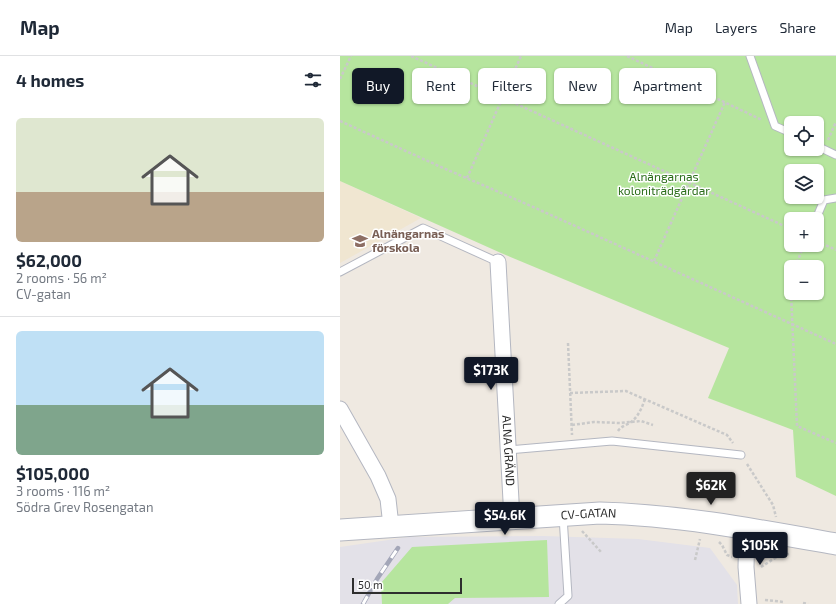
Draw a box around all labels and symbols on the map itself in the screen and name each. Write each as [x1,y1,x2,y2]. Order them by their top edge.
park label: Alnängarnas koloniträdgårdar [618,169,710,197]
place label: Alnängarnas förskola [372,226,444,254]
school or university icon: Alnängarnas förskola [351,232,369,250]
pin: $173K [463,357,519,391]
street label: ALNA GRÄND [500,415,518,486]
pin: $62K [687,472,735,506]
pin: $54.6K [472,502,538,536]
street label: CV-GATAN [560,505,617,522]
pin: $105K [732,532,788,566]
scale bar [352,576,462,595]

